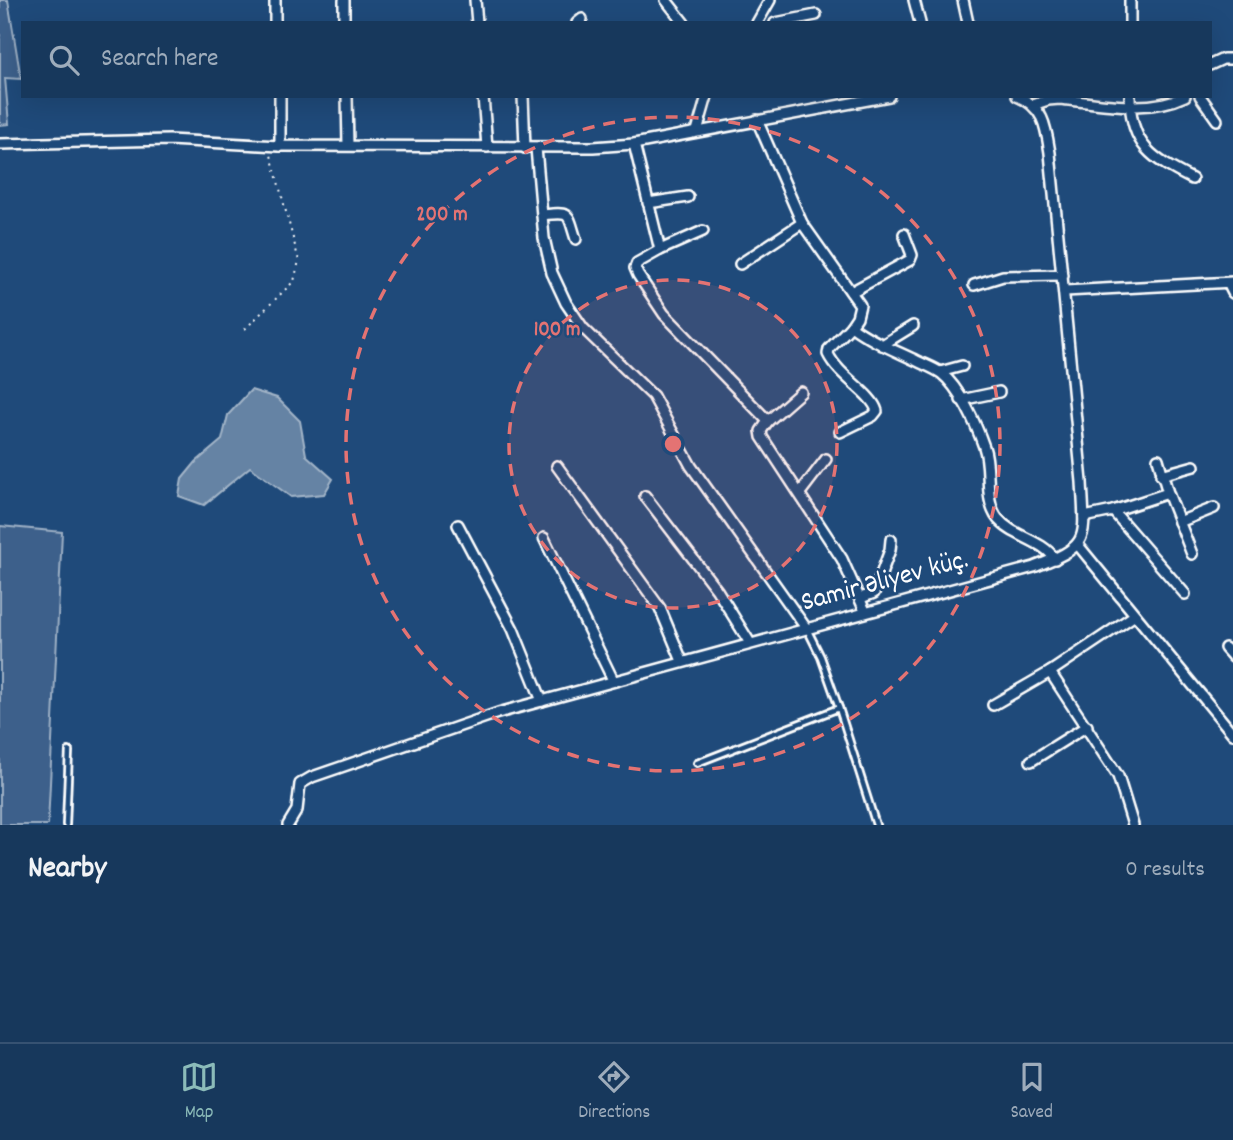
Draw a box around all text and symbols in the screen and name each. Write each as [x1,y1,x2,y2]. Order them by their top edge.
search box [21,21,1212,98]
icon: search [45,41,83,79]
text: Search here [101,41,219,78]
text: 200 m [416,201,468,231]
text: 100 m [534,316,580,346]
centre of rings [661,432,685,456]
street label: Samir Əliyev küç. [797,541,973,625]
text: Nearby [28,849,106,892]
text: 0 results [1125,854,1205,887]
tab: Map [180,1058,218,1127]
tab: Directions [578,1058,650,1127]
tab: Saved [1010,1058,1053,1127]

